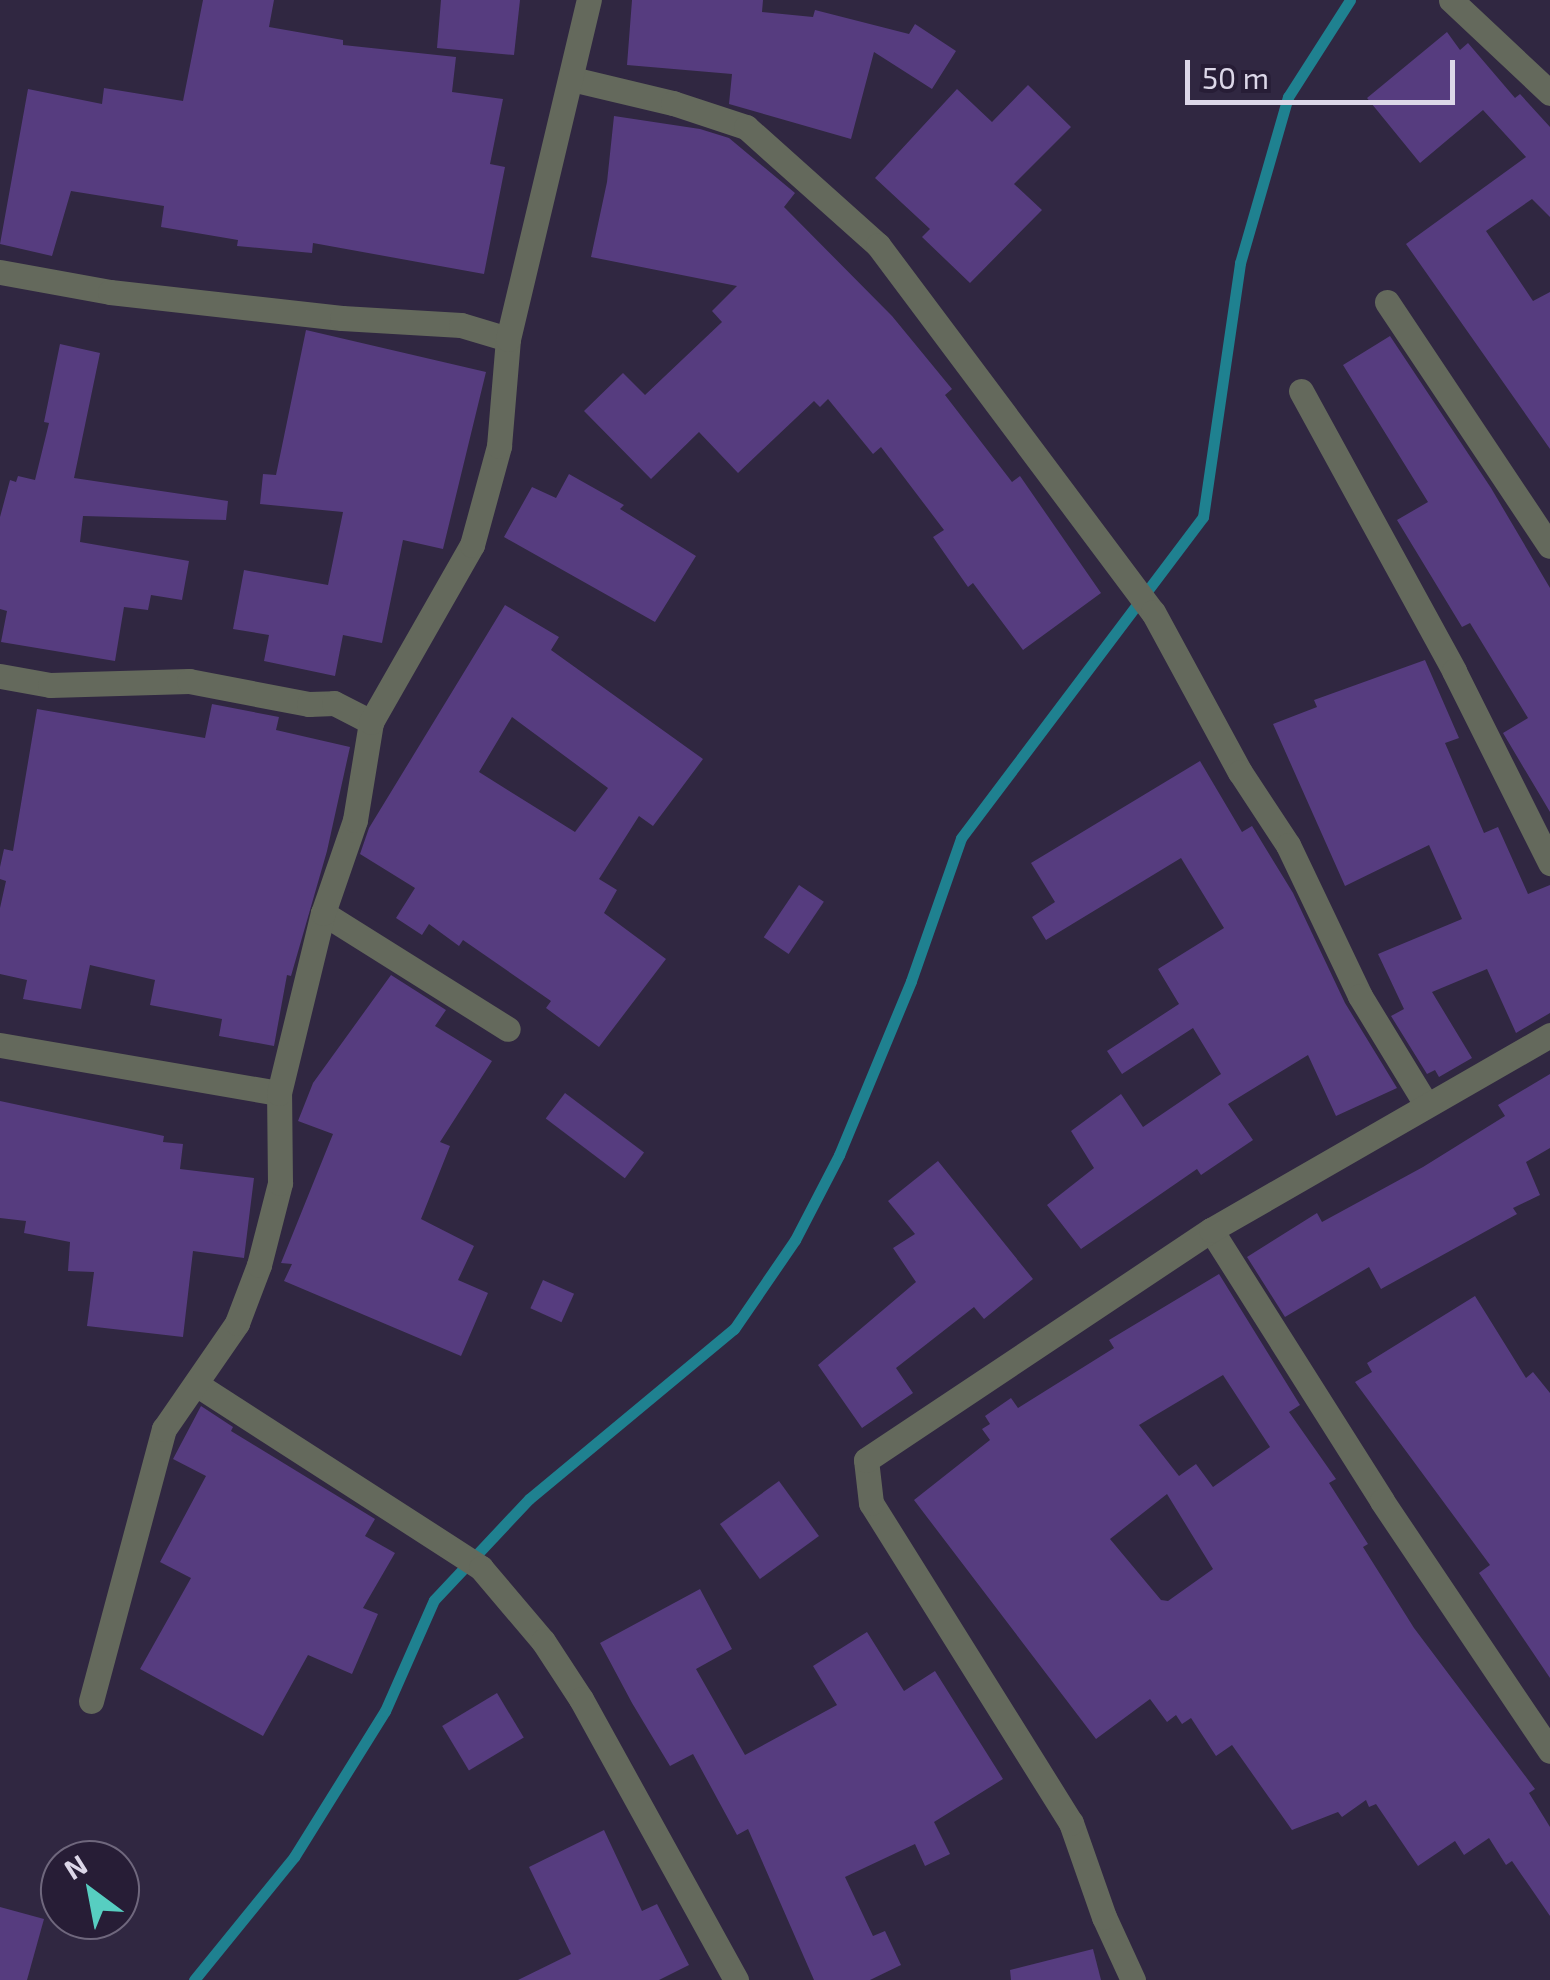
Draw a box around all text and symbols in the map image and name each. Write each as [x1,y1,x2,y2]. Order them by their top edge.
scale bar [1190,40,1460,102]
text: 50 m [1202,59,1269,95]
north arrow [40,1840,140,1940]
text: N [58,1846,93,1886]

